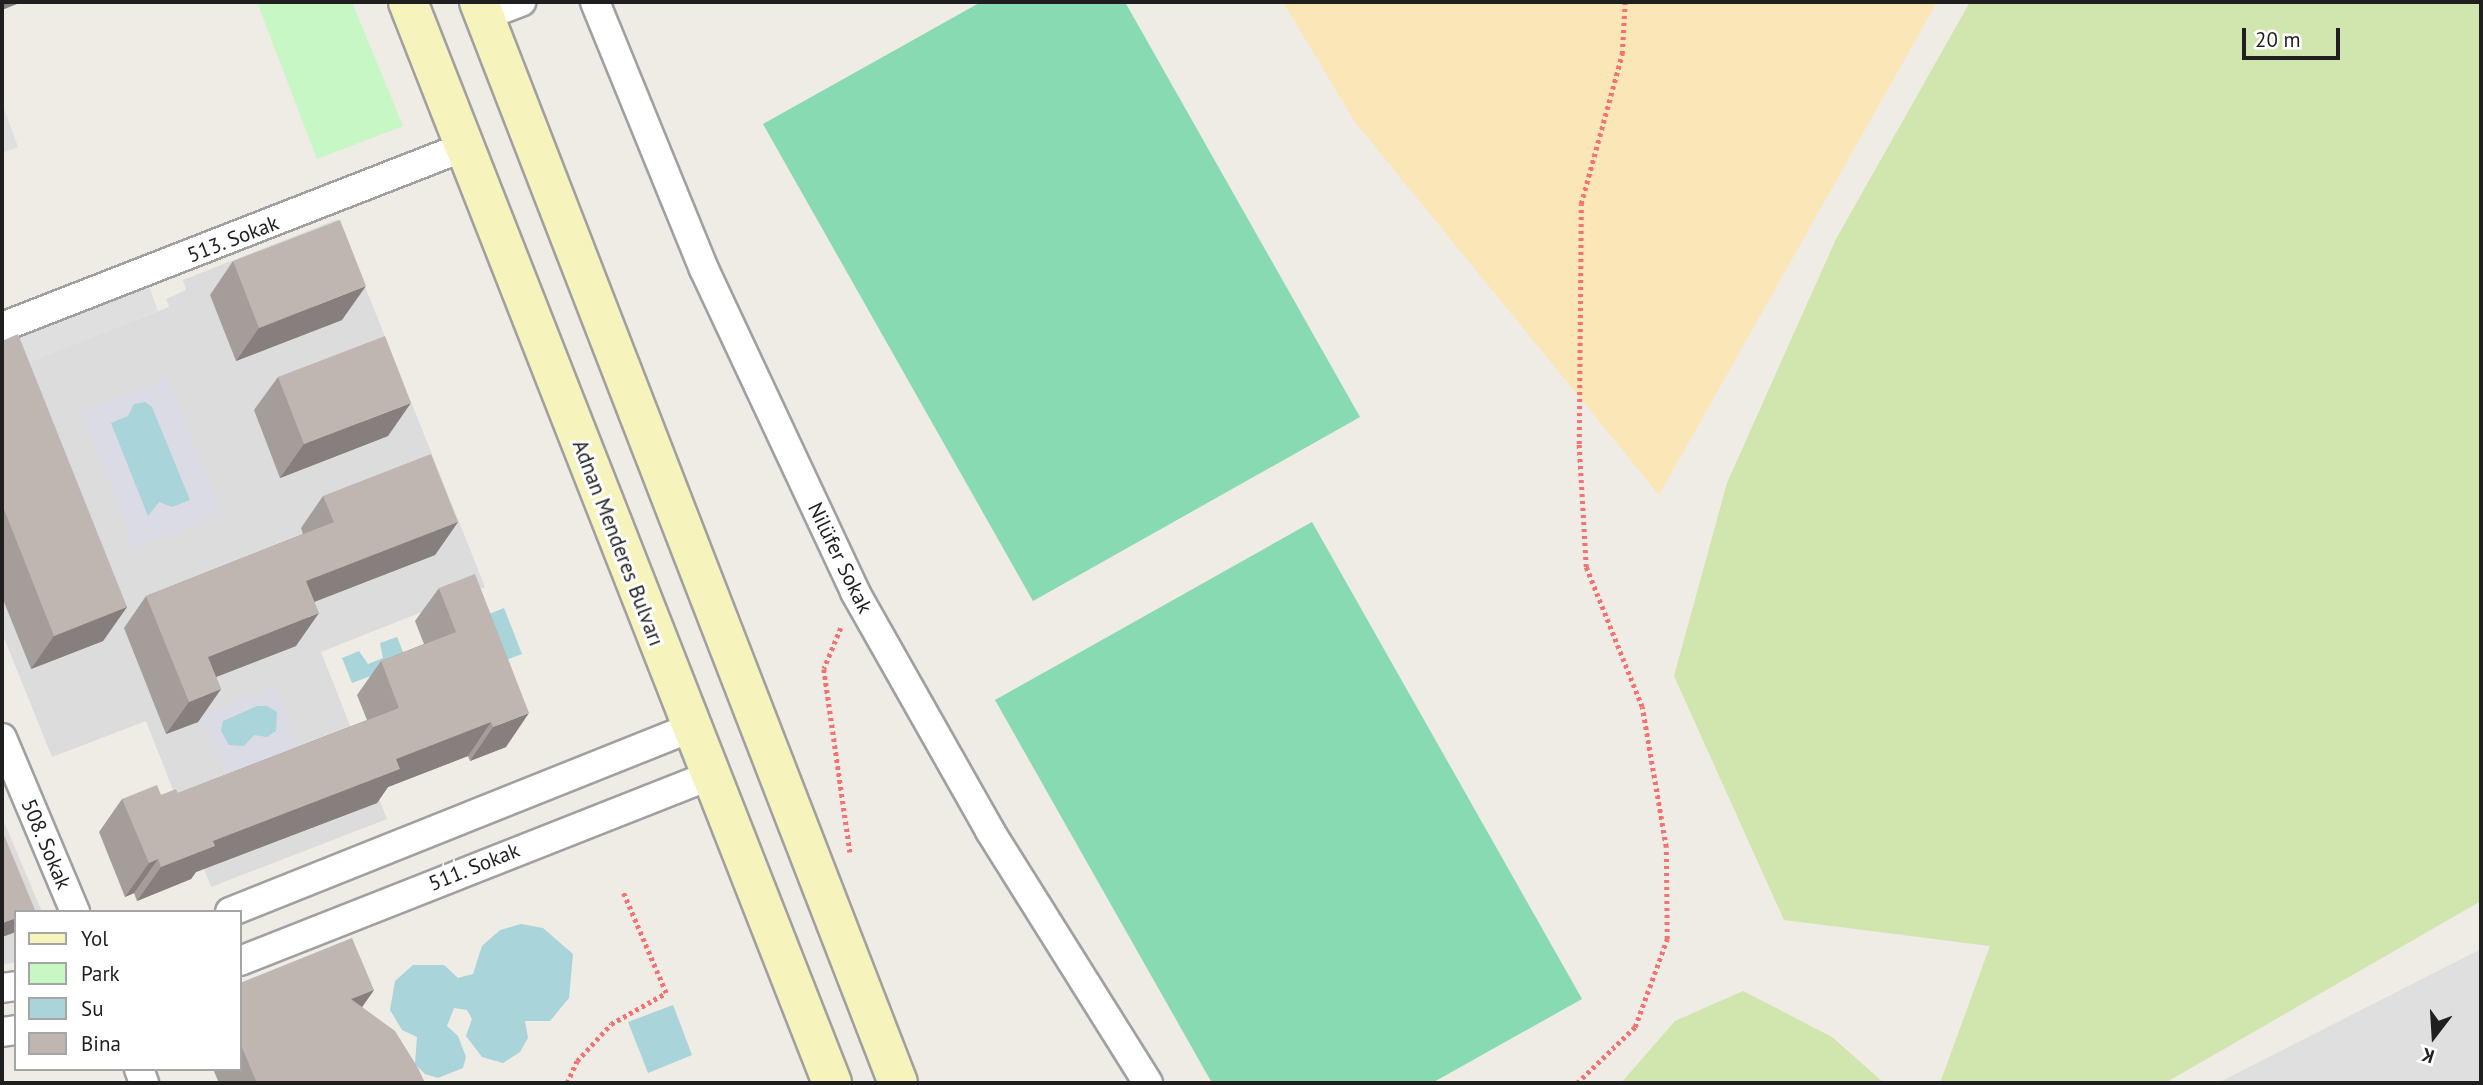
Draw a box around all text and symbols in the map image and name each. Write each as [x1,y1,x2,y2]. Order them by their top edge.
scale bar [2245,14,2343,58]
text: 20 m [2255,26,2301,53]
street label: 513. Sokak [183,210,283,268]
street label: Adnan Menderes Bulvarı [567,436,669,650]
street label: Nilüfer Sokak [802,499,878,617]
street label: 508. Sokak [15,794,77,894]
street label: 511. Sokak [424,837,524,897]
legend [14,910,242,1071]
text: Yol [81,925,108,952]
text: Park [81,960,120,987]
text: Su [81,995,103,1022]
north arrow [2399,1001,2469,1071]
text: Bina [81,1030,121,1057]
text: K [2419,1043,2437,1069]

